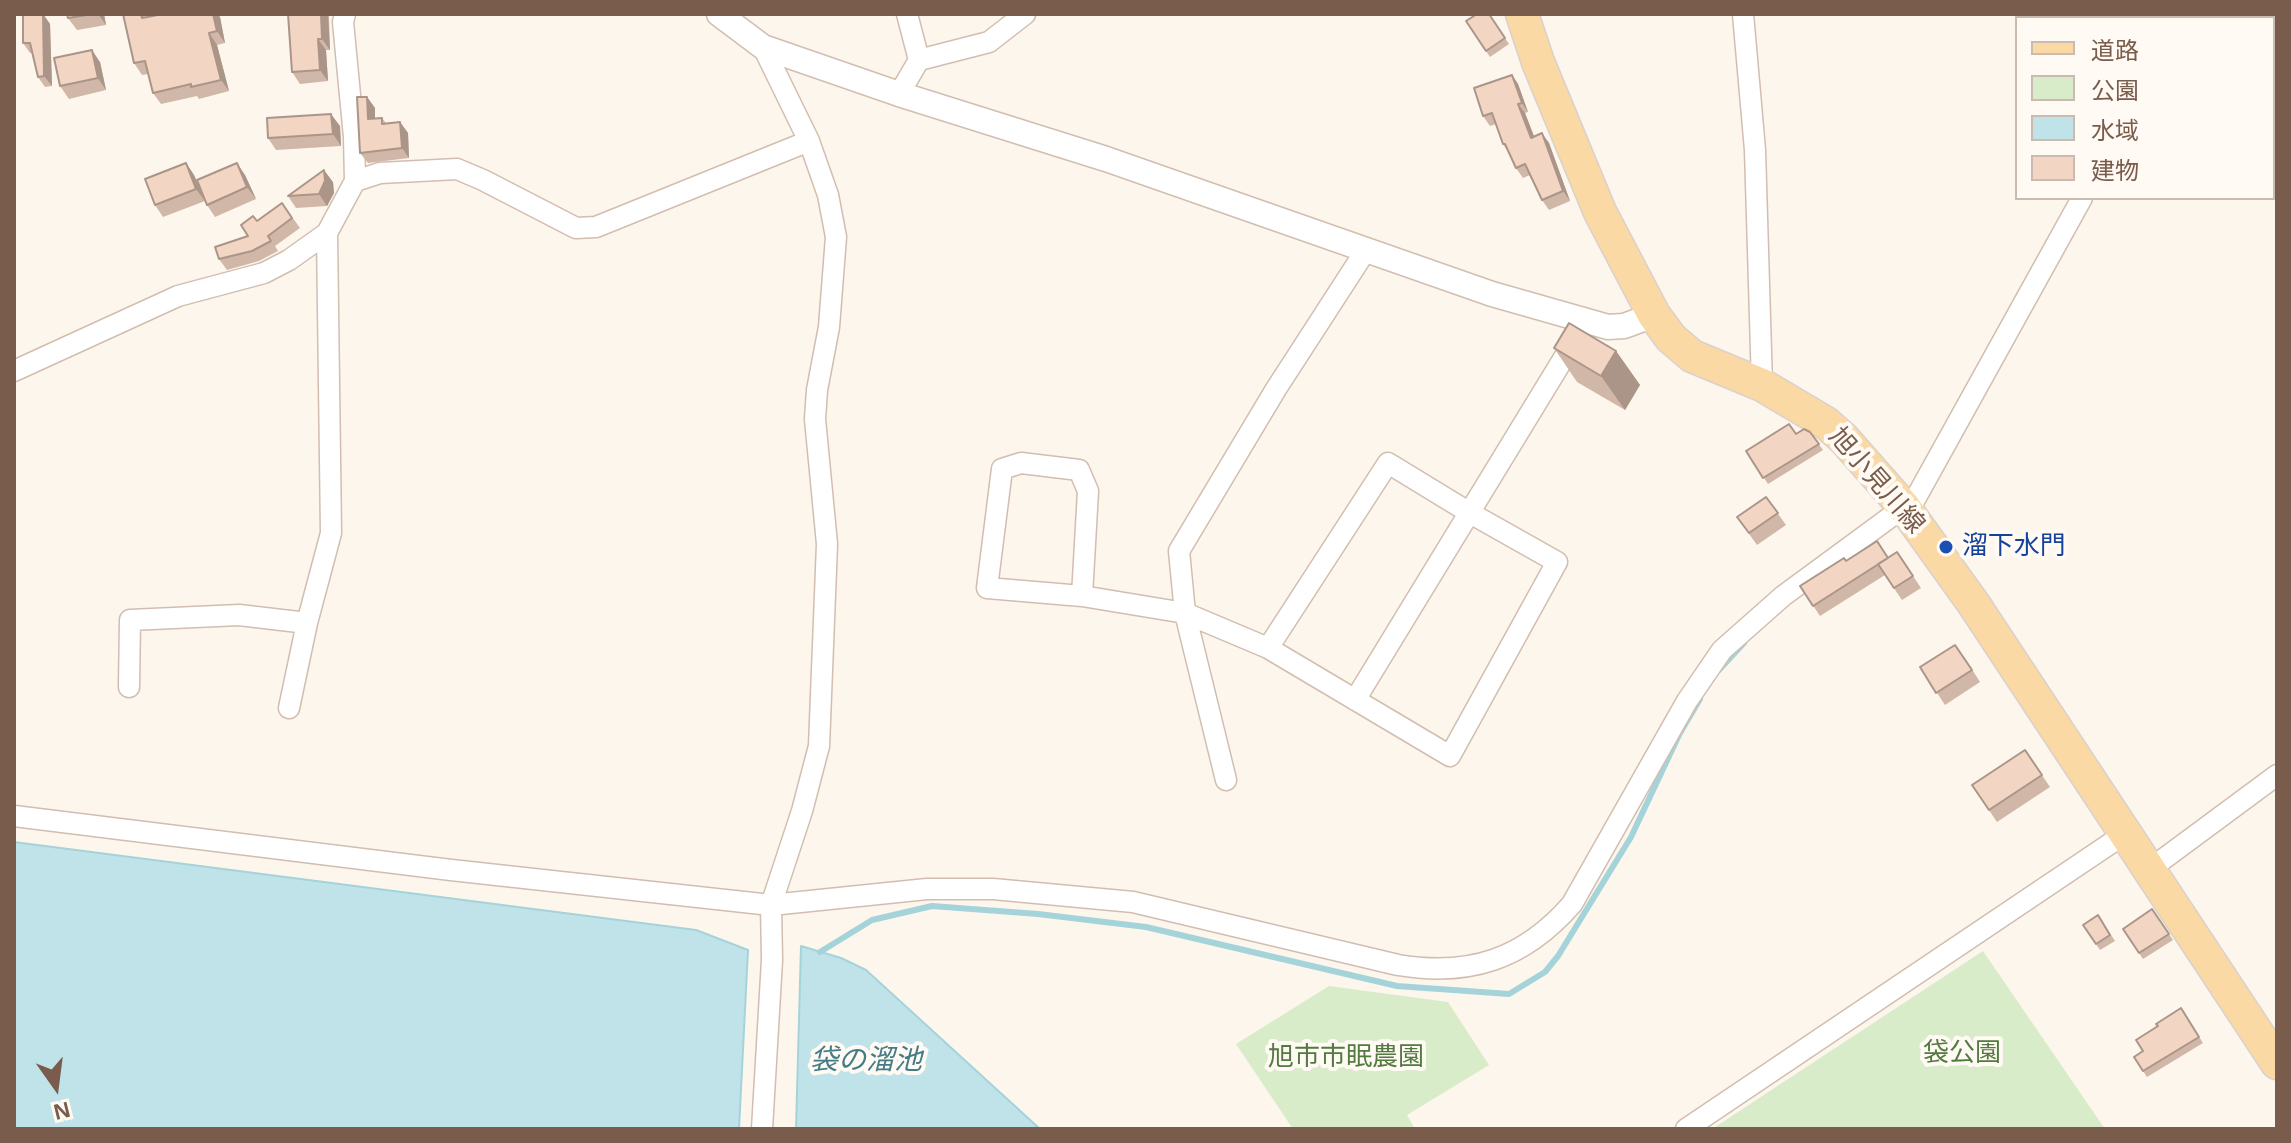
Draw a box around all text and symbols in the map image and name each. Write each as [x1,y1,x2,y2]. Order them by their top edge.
legend [2015,16,2275,200]
text: 道路 [2091,37,2139,64]
text: 公園 [2091,77,2139,104]
text: 水域 [2091,117,2139,144]
text: 建物 [2091,157,2139,184]
street label: 旭小見川線 [1822,422,1930,540]
place label: 溜下水門 [1962,531,2066,563]
marker: 溜下水門 [1937,538,1955,556]
park label: 袋公園 [1923,1038,2001,1070]
park label: 旭市市眠農園 [1268,1042,1424,1074]
water label: 袋の溜池 [810,1044,922,1078]
north arrow [16,1047,96,1127]
text: N [51,1097,73,1125]

